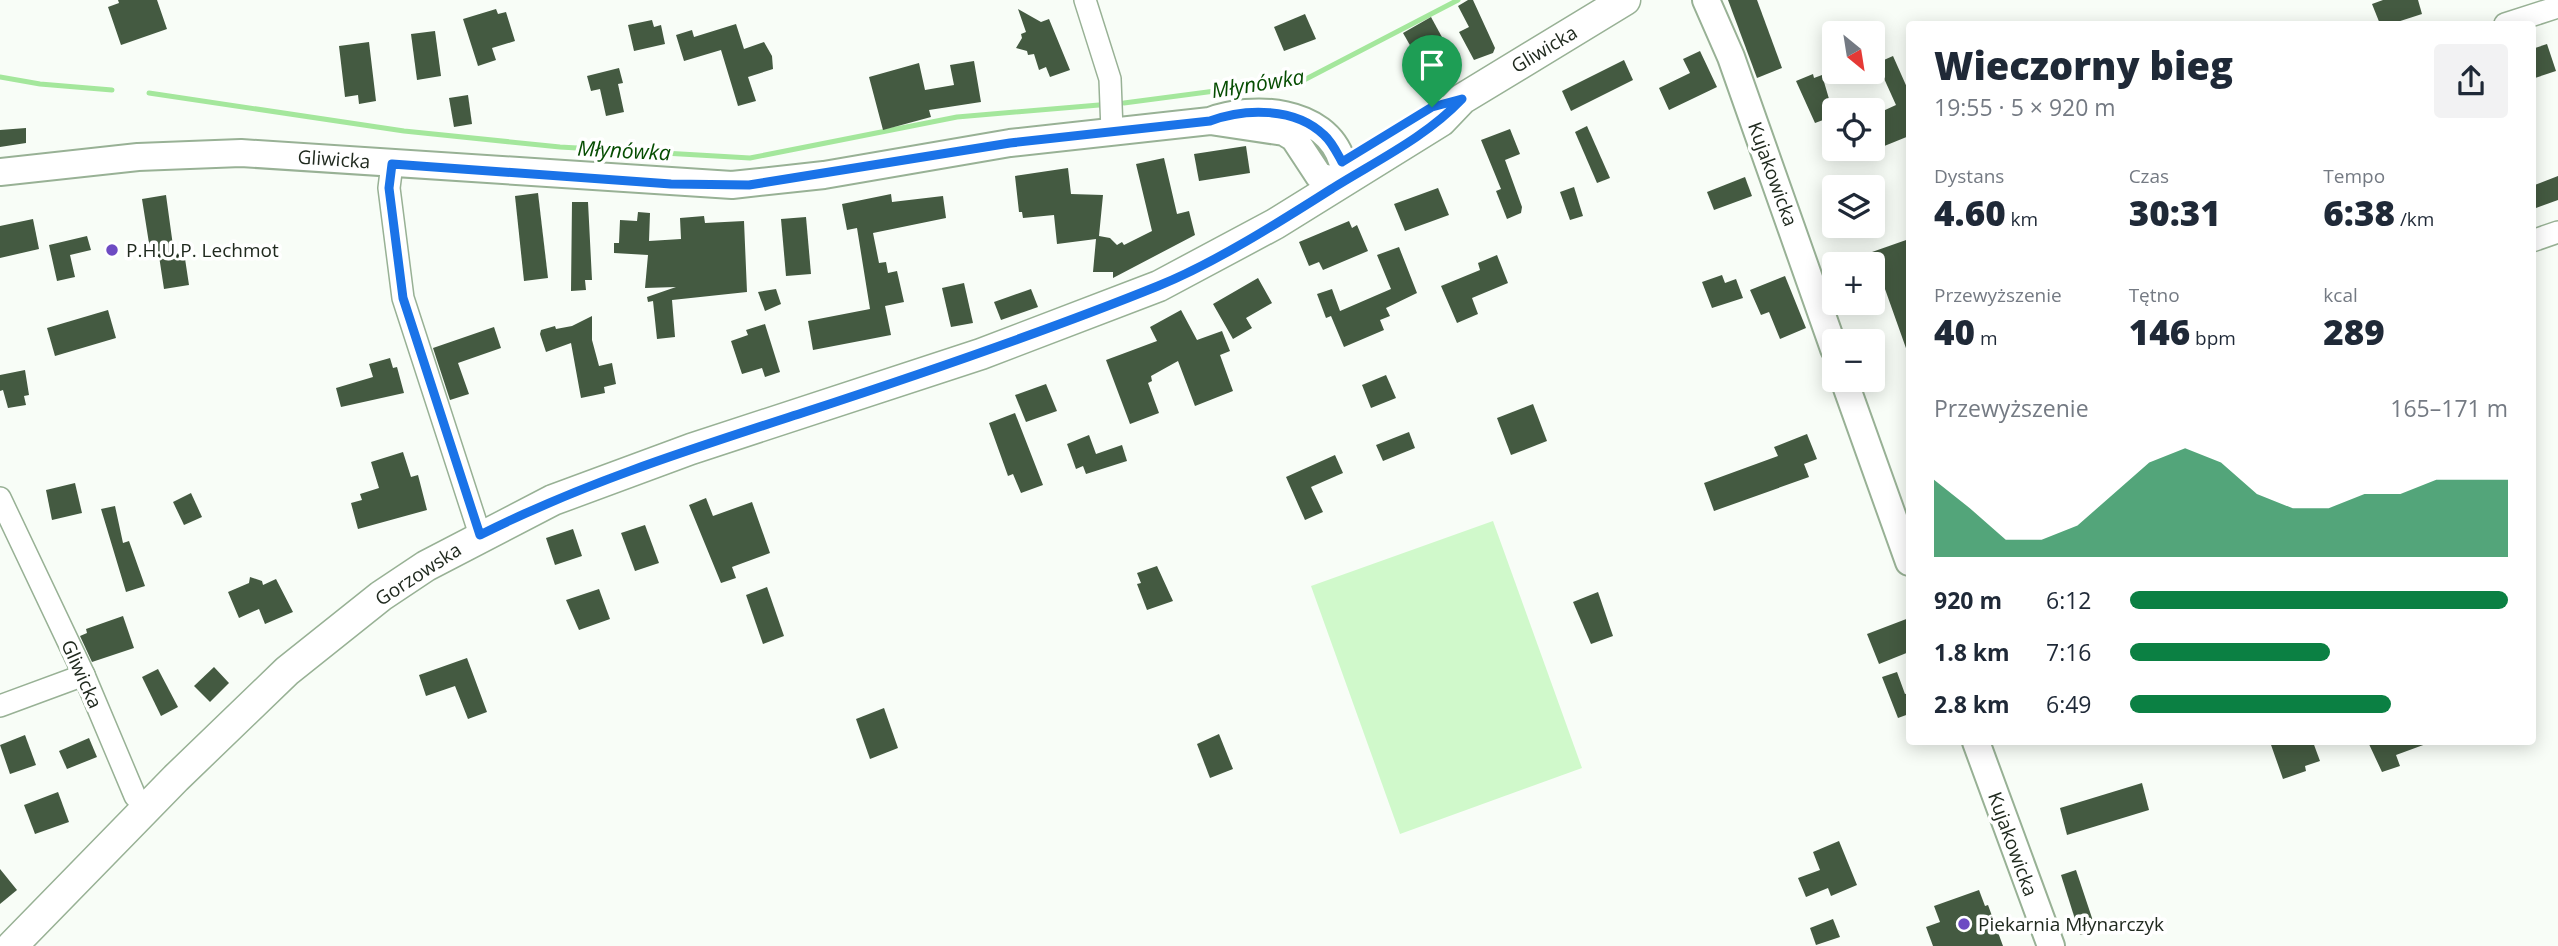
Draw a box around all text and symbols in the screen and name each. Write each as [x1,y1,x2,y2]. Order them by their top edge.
street label: Gliwicka [1506,19,1582,79]
north arrow [1822,21,1885,84]
map controls [1822,21,1885,392]
pin [1402,35,1462,107]
text: Wieczorny bieg [1934,39,2233,91]
button: share [2434,44,2508,118]
icon: arrive [1413,46,1451,84]
water label: Młynówka [1209,62,1306,104]
text: 19:55 · 5 × 920 m [1934,91,2116,123]
button: locate [1822,98,1885,161]
street label: Kujakowicka [1742,118,1804,230]
water label: Młynówka [577,134,672,166]
street label: Gliwicka [297,144,371,174]
text: Dystans [1934,163,2004,189]
text: Czas [2129,163,2169,189]
text: Tempo [2323,163,2385,189]
button: layers [1822,175,1885,238]
text: 4.60 [1934,189,2006,236]
text: 30:31 [2129,189,2221,236]
text: 6:38 [2323,189,2395,236]
text: km [2006,206,2038,232]
text: /km [2395,206,2434,232]
place label: P.H.U.P. Lechmot [126,237,279,263]
marker: P.H.U.P. Lechmot [104,242,120,258]
button: + [1822,252,1885,315]
text: Przewyższenie [1934,282,2062,308]
text: Tętno [2129,282,2180,308]
text: kcal [2323,282,2358,308]
text: 40 [1934,308,1975,355]
text: 146 [2129,308,2190,355]
text: 289 [2323,308,2385,355]
text: m [1975,325,1998,351]
text: bpm [2190,325,2236,351]
button: − [1822,329,1885,392]
text: Przewyższenie [1934,392,2089,424]
text: 165–171 m [2390,392,2508,424]
street label: Gorzowska [370,536,466,612]
text: 920 m [1934,584,2002,616]
text: 6:12 [2046,584,2092,616]
street label: Gliwicka [55,636,109,712]
text: 1.8 km [1934,636,2010,668]
text: 7:16 [2046,636,2092,668]
text: 2.8 km [1934,688,2010,720]
text: 6:49 [2046,688,2092,720]
street label: Kujakowicka [1982,788,2044,900]
place label: Piekarnia Młynarczyk [1978,911,2164,937]
marker: Piekarnia Młynarczyk [1956,916,1972,932]

